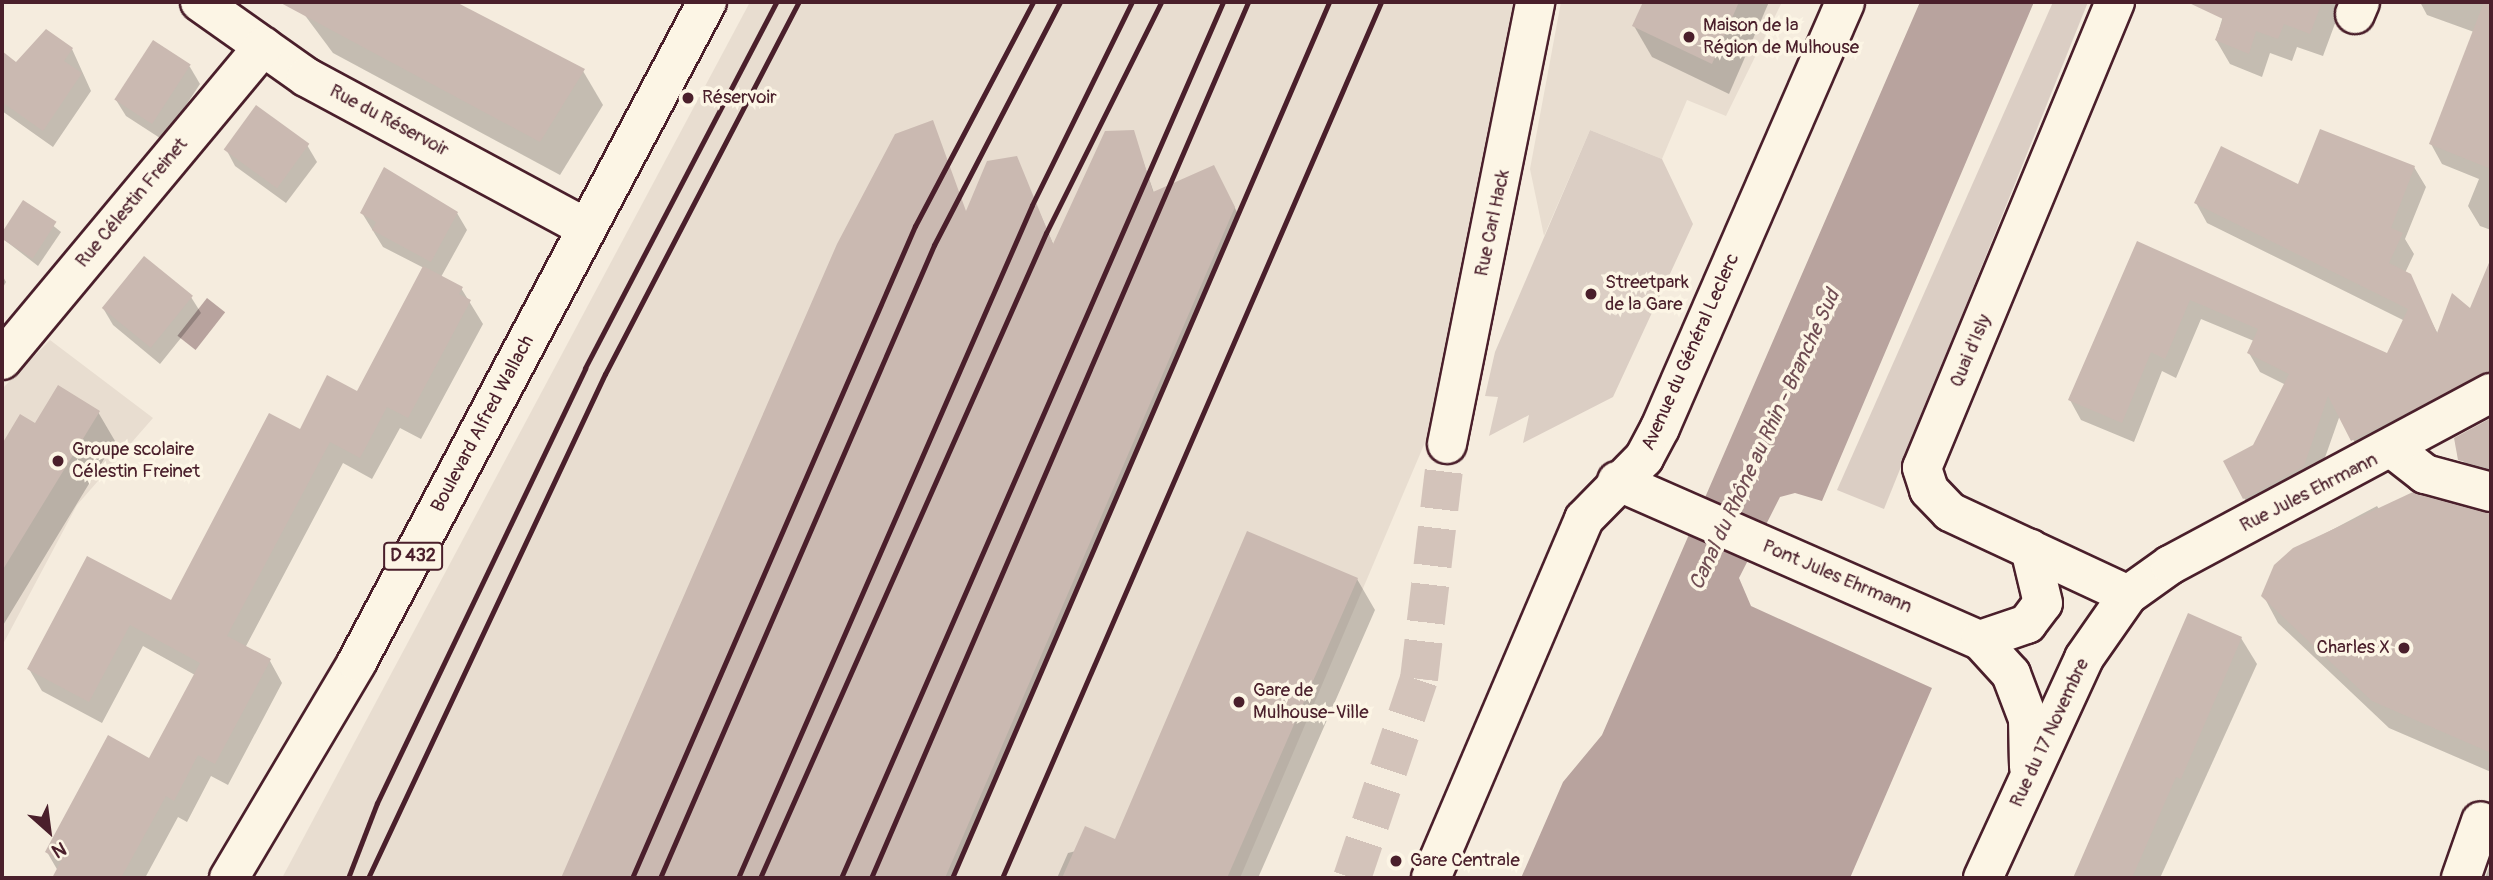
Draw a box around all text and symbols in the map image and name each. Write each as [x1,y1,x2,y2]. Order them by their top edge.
place label: Maison de la Région de Mulhouse [1703,15,1859,59]
marker: Maison de la Région de Mulhouse [1681,29,1697,45]
street label: Rue du Réservoir [326,80,452,162]
place label: Réservoir [702,87,777,109]
marker: Réservoir [680,90,696,106]
street label: Rue Célestin Freinet [71,134,193,272]
street label: Rue Carl Hack [1471,168,1515,278]
street label: Avenue du Général Leclerc [1637,250,1745,454]
place label: Streetpark de la Gare [1605,272,1689,316]
marker: Streetpark de la Gare [1583,286,1599,302]
water label: Canal du Rhône au Rhin - Branche Sud [1684,286,1846,594]
street label: Quai d'Isly [1945,311,1997,391]
street label: Boulevard Alfred Wallach [427,332,539,516]
place label: Groupe scolaire Célestin Freinet [72,439,200,483]
street label: Rue Jules Ehrmann [2236,448,2382,538]
marker: Groupe scolaire Célestin Freinet [50,453,66,469]
street label: Pont Jules Ehrmann [1759,535,1915,619]
road number: D 432 [382,542,444,570]
place label: Charles X [2316,637,2390,659]
marker: Charles X [2396,640,2412,656]
street label: Rue du 17 Novembre [2006,655,2094,811]
place label: Gare de Mulhouse-Ville [1253,680,1369,724]
marker: Gare de Mulhouse-Ville [1231,694,1247,710]
north arrow [14,796,84,866]
text: N [48,836,70,863]
place label: Gare Centrale [1410,850,1520,872]
marker: Gare Centrale [1388,853,1404,869]

